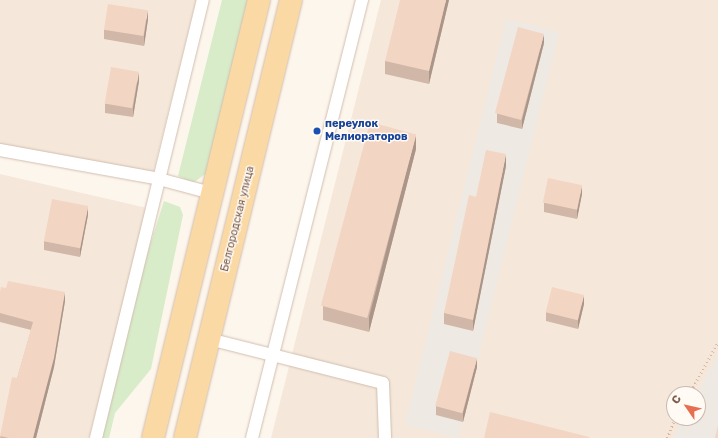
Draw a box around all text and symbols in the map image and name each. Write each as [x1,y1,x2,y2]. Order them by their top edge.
place label: переулок Мелиораторов [325,118,408,144]
marker: переулок Мелиораторов [312,126,322,136]
street label: Белгородская улица [218,165,258,273]
north arrow [666,386,706,426]
text: С [669,393,684,406]

